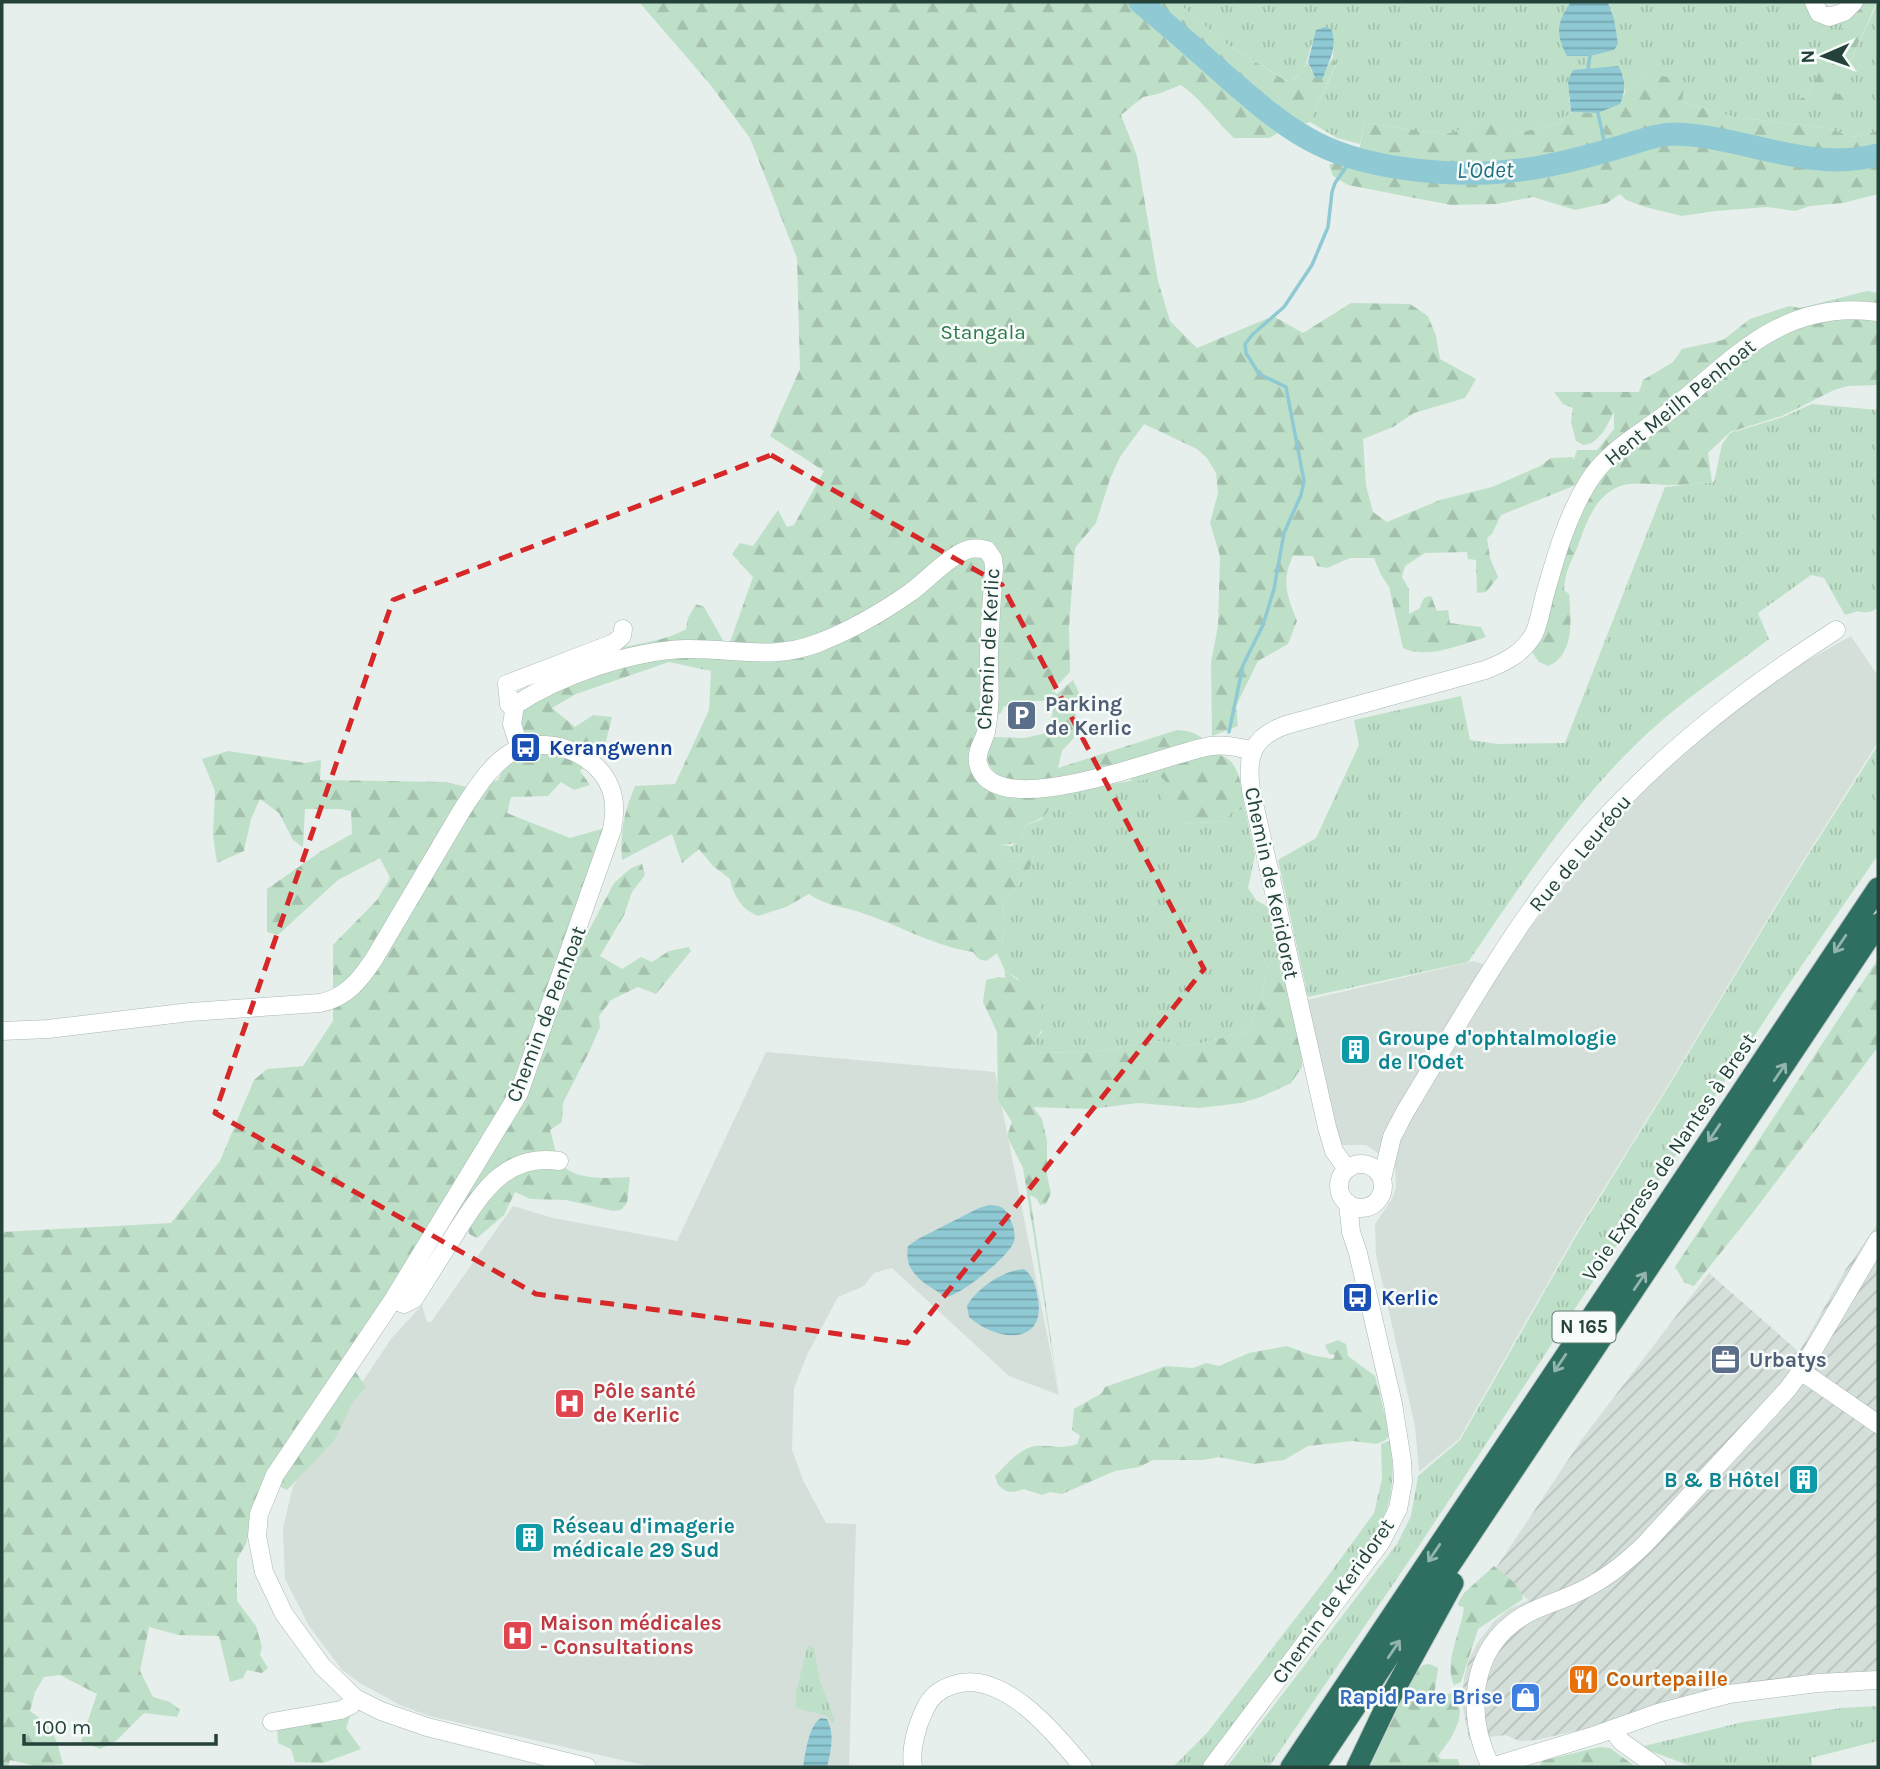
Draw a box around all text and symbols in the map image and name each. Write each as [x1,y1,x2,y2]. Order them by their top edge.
north arrow [1789,21,1859,91]
text: N [1797,49,1819,64]
water label: L'Odet [1456,156,1515,184]
park label: Stangala [940,320,1026,344]
street label: Hent Meilh Penhoat [1600,334,1760,470]
street label: Chemin de Kerlic [972,567,1004,731]
place label: Parking de Kerlic [1045,692,1132,740]
parking icon: Parking de Kerlic [1005,699,1039,733]
bus stop icon: Kerangwenn [509,731,543,765]
place label: Kerangwenn [549,736,673,760]
street label: Chemin de Keridoret [1240,785,1304,981]
street label: Rue de Leuréou [1524,790,1636,916]
street label: Chemin de Penhoat [501,922,591,1105]
one-way arrow [1833,934,1847,954]
place label: Groupe d'ophtalmologie de l'Odet [1378,1026,1617,1074]
street label: Voie Express de Nantes à Brest [1577,1029,1761,1285]
building icon: Groupe d'ophtalmologie de l'Odet [1338,1033,1372,1067]
one-way arrow [1773,1062,1787,1082]
one-way arrow [1707,1123,1721,1143]
one-way arrow [1633,1272,1647,1291]
bus stop icon: Kerlic [1341,1281,1375,1315]
place label: Kerlic [1381,1286,1439,1310]
road number: N 165 [1552,1312,1616,1343]
office icon: Urbatys [1709,1343,1743,1377]
place label: Urbatys [1749,1348,1827,1372]
one-way arrow [1553,1353,1567,1373]
place label: Pôle santé de Kerlic [593,1379,696,1427]
hospital icon: Pôle santé de Kerlic [553,1386,587,1420]
building icon: B & B Hôtel [1786,1463,1820,1497]
place label: B & B Hôtel [1664,1468,1780,1492]
place label: Réseau d'imagerie médicale 29 Sud [552,1514,735,1562]
street label: Chemin de Keridoret [1267,1514,1399,1688]
building icon: Réseau d'imagerie médicale 29 Sud [512,1521,546,1555]
one-way arrow [1427,1542,1441,1562]
place label: Maison médicales - Consultations [540,1611,722,1659]
hospital icon: Maison médicales - Consultations [500,1618,534,1652]
one-way arrow [1387,1640,1401,1660]
restaurant icon: Courtepaille [1566,1662,1600,1696]
place label: Courtepaille [1606,1667,1728,1691]
shop icon: Rapid Pare Brise [1509,1680,1543,1714]
place label: Rapid Pare Brise [1339,1685,1503,1709]
scale bar [24,1702,217,1746]
text: 100 m [35,1715,92,1739]

